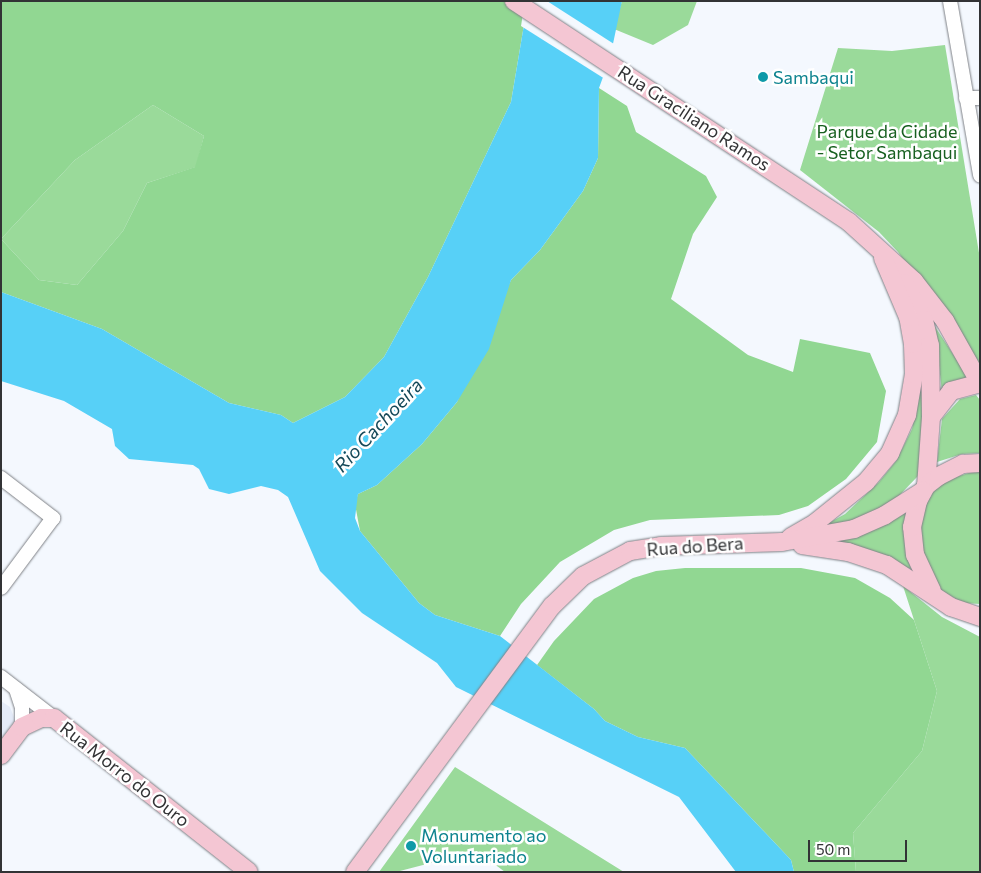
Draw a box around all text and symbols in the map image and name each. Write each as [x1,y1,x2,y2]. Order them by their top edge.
street label: Rua Graciliano Ramos [614,61,774,175]
place label: Sambaqui [773,66,854,88]
marker: Sambaqui [757,71,769,83]
park label: Parque da Cidade - Setor Sambaqui [816,121,958,163]
water label: Rio Cachoeira [329,374,427,476]
street label: Rua do Bera [646,532,744,560]
street label: Rua Morro do Ouro [56,717,194,831]
place label: Monumento ao Voluntariado [421,825,546,868]
scale bar [811,830,910,862]
marker: Monumento ao Voluntariado [405,840,417,852]
text: 50 m [816,840,850,858]

